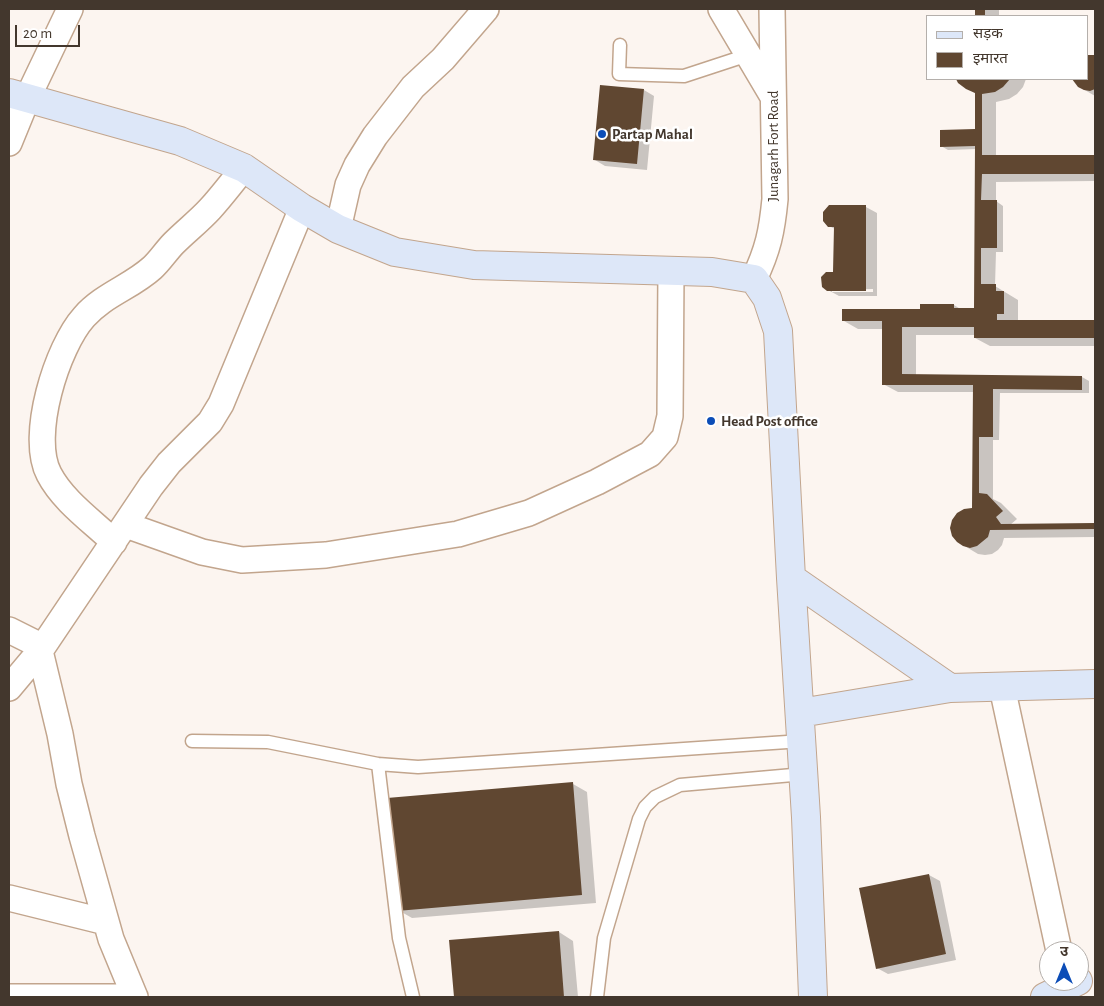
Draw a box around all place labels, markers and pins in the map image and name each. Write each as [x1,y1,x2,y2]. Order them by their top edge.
place label: Partap Mahal [612,125,693,143]
marker: Partap Mahal [596,128,608,140]
place label: Head Post office [721,412,818,430]
marker: Head Post office [705,415,717,427]

